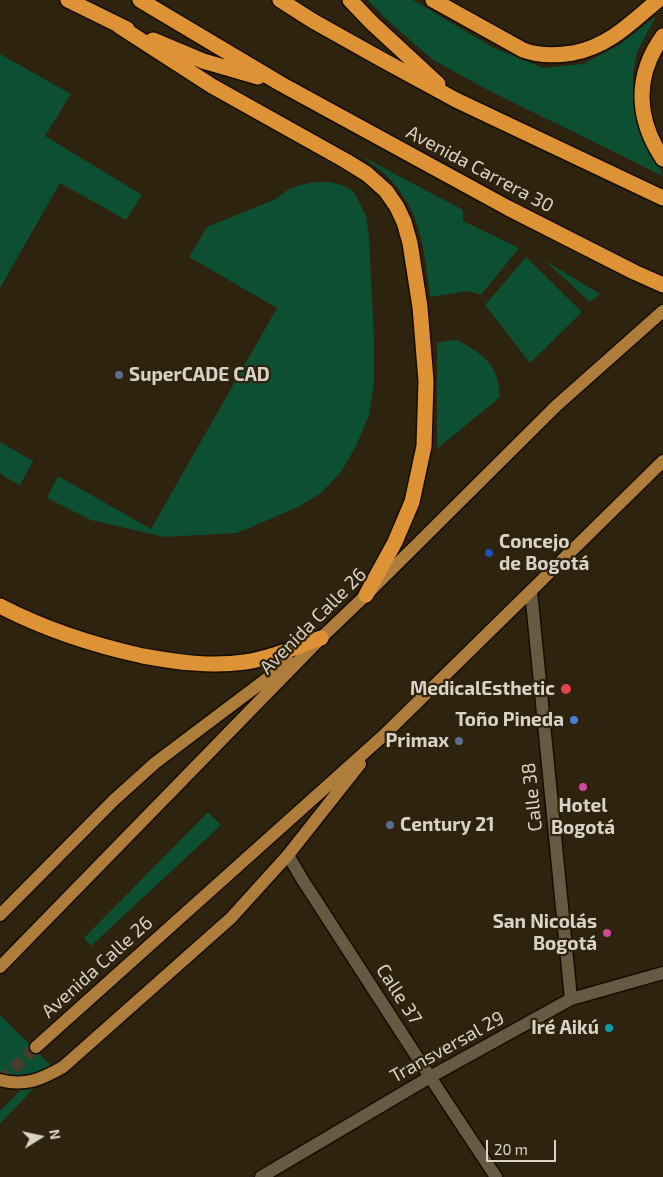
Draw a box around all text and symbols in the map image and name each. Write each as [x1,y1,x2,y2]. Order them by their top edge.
street label: Avenida Carrera 30 [402,121,558,217]
place label: SuperCADE CAD [129,364,270,386]
marker: SuperCADE CAD [113,369,125,381]
place label: Concejo de Bogotá [499,531,589,575]
marker: Concejo de Bogotá [483,547,495,559]
street label: Avenida Calle 26 [255,563,371,679]
place label: MedicalEsthetic [410,678,555,700]
marker: MedicalEsthetic [559,682,573,696]
place label: Toño Pineda [455,709,564,731]
marker: Toño Pineda [568,714,580,726]
place label: Primax [386,730,449,752]
marker: Primax [453,735,465,747]
street label: Calle 38 [517,761,547,833]
marker: Hotel Bogotá [577,781,589,793]
place label: Hotel Bogotá [551,795,615,839]
place label: Century 21 [400,814,495,836]
marker: Century 21 [384,819,396,831]
street label: Avenida Calle 26 [37,911,157,1023]
place label: San Nicolás Bogotá [493,911,597,955]
marker: San Nicolás Bogotá [601,927,613,939]
street label: Calle 37 [371,960,427,1028]
street label: Transversal 29 [386,1006,508,1088]
place label: Iré Aikú [531,1017,599,1039]
marker: Iré Aikú [603,1022,615,1034]
north arrow [15,1112,65,1162]
text: N [46,1128,65,1141]
scale bar [488,1130,558,1162]
text: 20 m [494,1140,528,1158]

